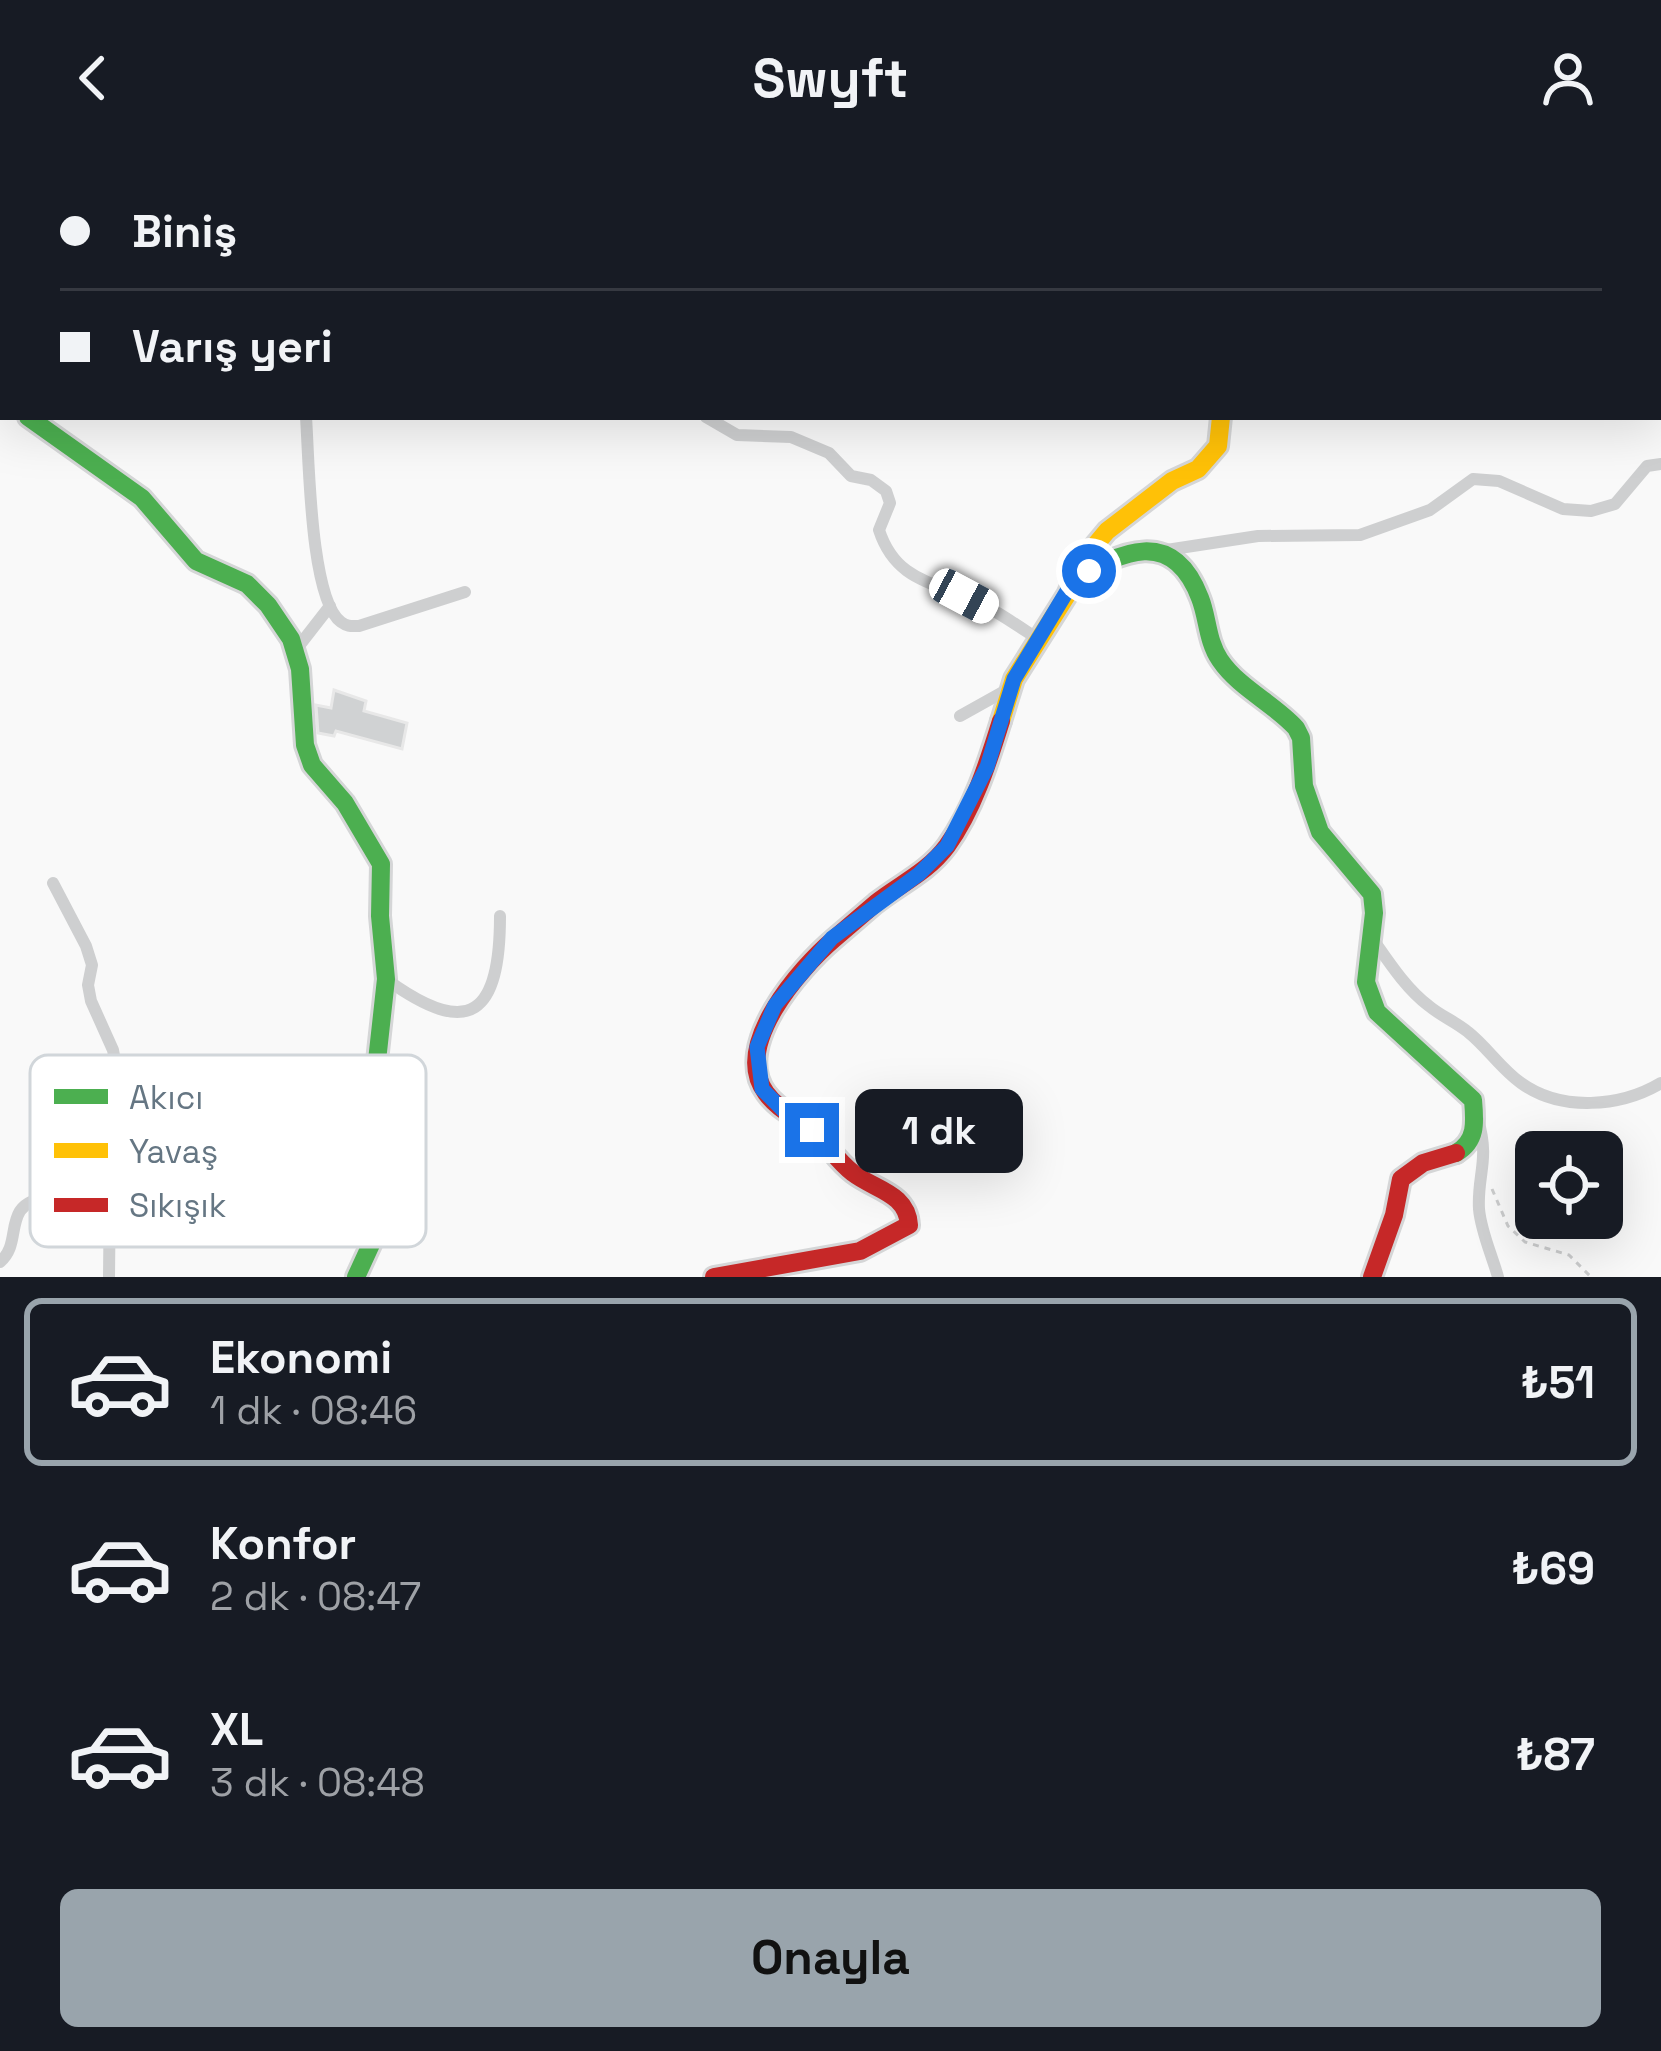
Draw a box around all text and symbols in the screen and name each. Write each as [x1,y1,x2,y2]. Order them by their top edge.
text: Swyft [753,44,908,113]
icon: back [60,45,126,111]
icon: person [1535,45,1601,111]
text: Biniş [132,203,237,260]
text: Varış yeri [132,318,333,375]
route start [1062,544,1116,598]
car [924,563,1004,629]
legend [30,1055,426,1247]
text: Akıcı [129,1077,203,1119]
callout: 1 dk [854,1088,1022,1172]
route end [785,1103,839,1157]
text: 1 dk [902,1106,976,1155]
text: Yavaş [129,1131,218,1173]
map controls [1515,1131,1623,1239]
button: locate [1515,1131,1623,1239]
text: Sıkışık [129,1185,227,1227]
icon: car [66,1328,174,1436]
text: Ekonomi [210,1329,392,1386]
text: ₺51 [1521,1354,1595,1411]
text: 1 dk · 08:46 [210,1386,417,1435]
icon: car [66,1514,174,1622]
text: Konfor [210,1515,356,1572]
text: ₺69 [1512,1540,1595,1597]
text: 2 dk · 08:47 [210,1572,421,1621]
icon: car [66,1700,174,1808]
text: XL [210,1701,263,1758]
text: ₺87 [1516,1726,1595,1783]
text: 3 dk · 08:48 [210,1758,425,1807]
button: Onayla [60,1889,1601,2027]

